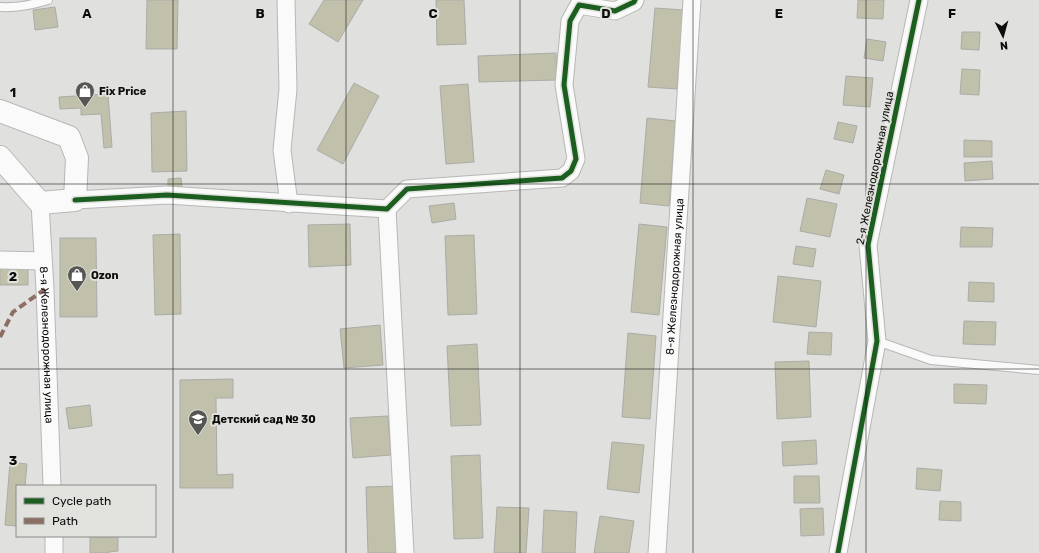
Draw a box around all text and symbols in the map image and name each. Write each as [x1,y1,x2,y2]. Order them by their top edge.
text: A [82,6,92,21]
text: B [255,6,265,21]
text: C [428,6,438,21]
text: D [601,6,611,21]
text: E [775,6,783,21]
text: F [948,6,956,21]
north arrow [983,16,1023,56]
text: N [999,39,1009,52]
shop icon: Fix Price [74,80,96,108]
text: 1 [10,85,16,100]
place label: Fix Price [99,85,147,98]
street label: 2-я Железнодорожная улица [854,90,896,246]
street label: 8-я Железнодорожная улица [663,198,686,355]
shop icon: Ozon [66,264,88,292]
street label: 8-я Железнодорожная улица [37,266,56,424]
text: 2 [9,269,17,284]
place label: Ozon [91,269,119,282]
school or university icon: Детский сад № 30 [187,408,209,436]
place label: Детский сад № 30 [212,413,316,426]
text: 3 [9,453,18,468]
legend [16,485,156,537]
text: Cycle path [52,494,111,508]
text: Path [52,514,78,528]

